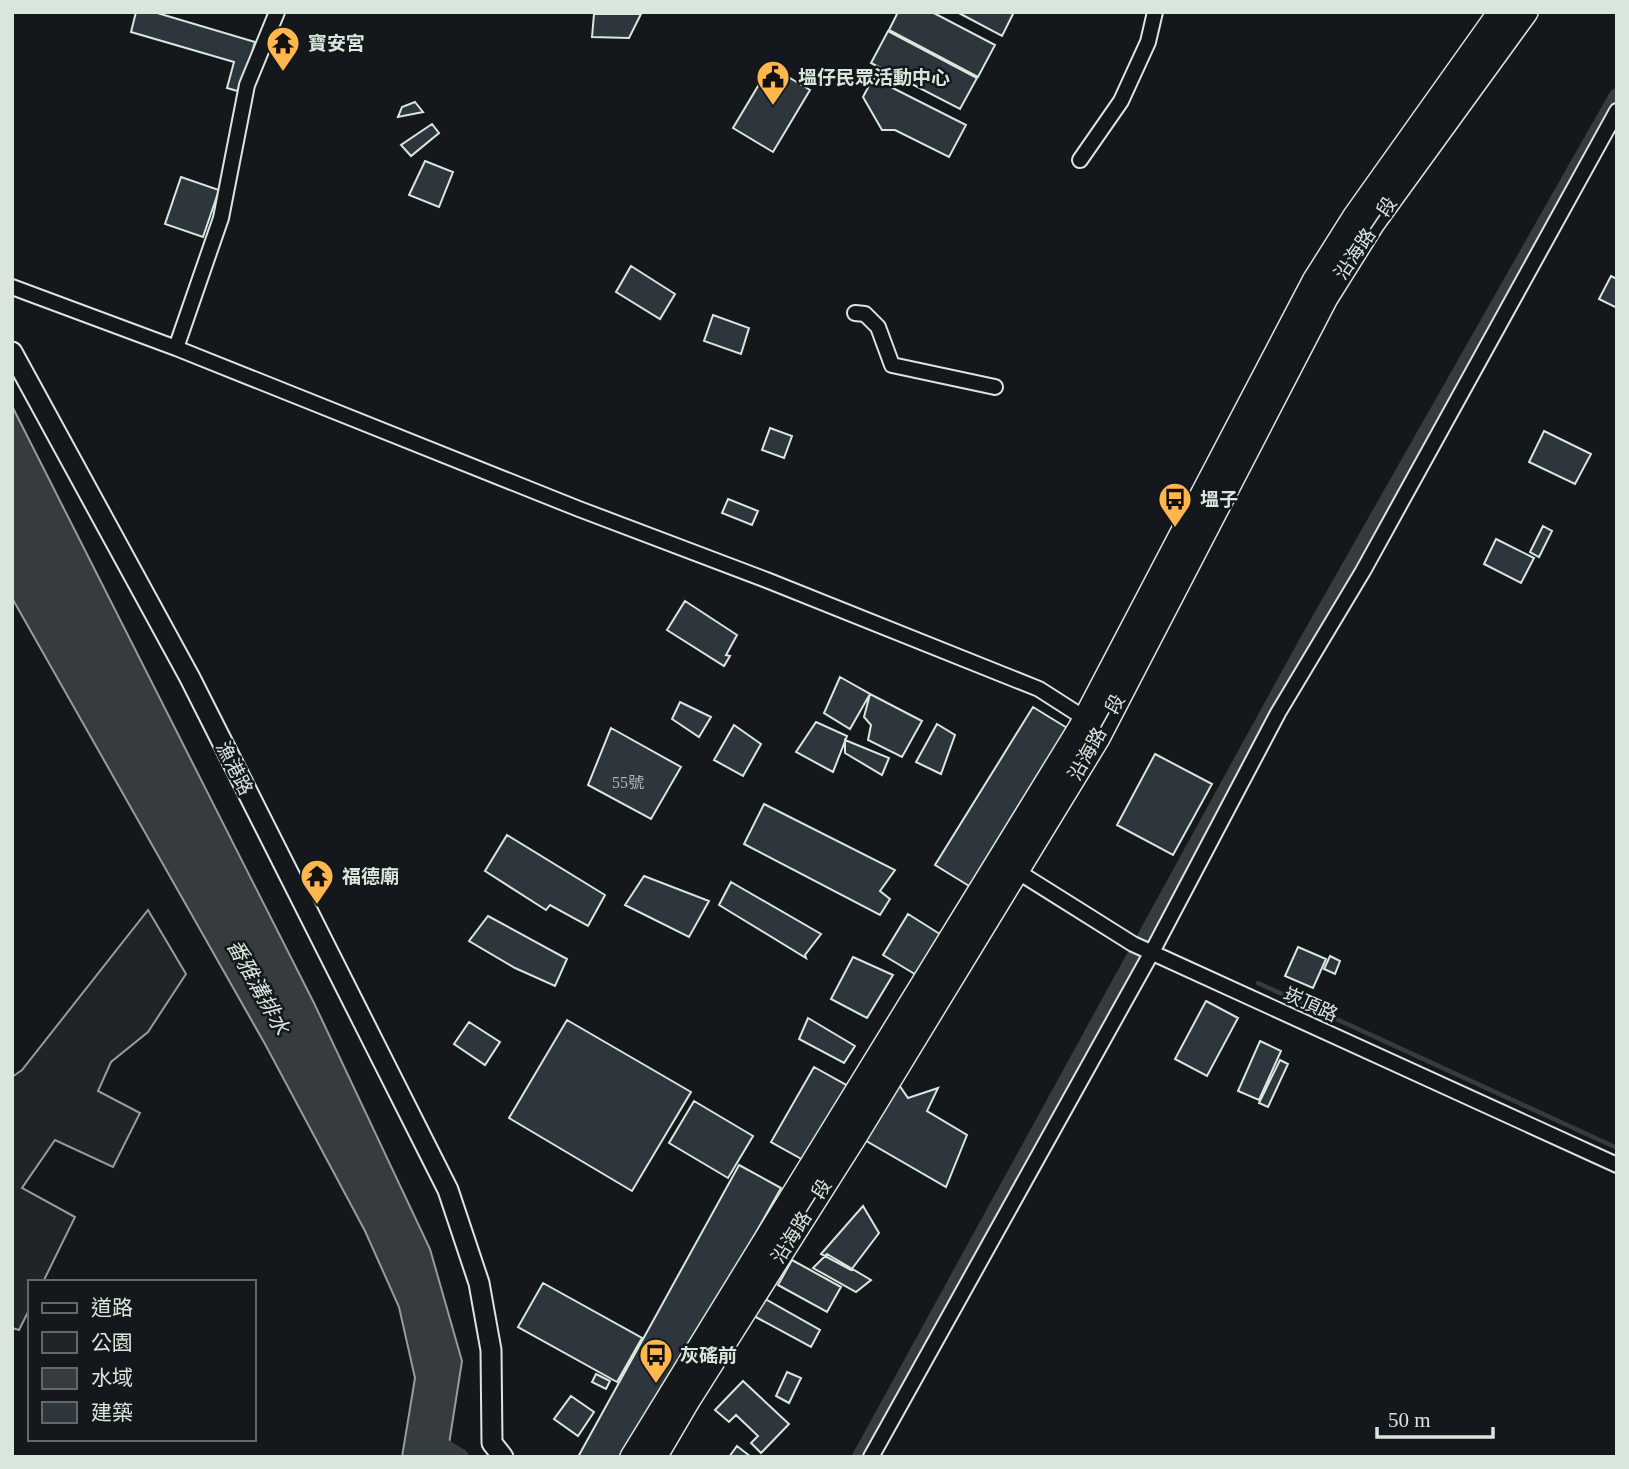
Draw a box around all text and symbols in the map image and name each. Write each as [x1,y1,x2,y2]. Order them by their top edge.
temple icon: 寶安宮 [264,24,302,73]
place label: 寶安宮 [308,33,365,54]
public building icon: 塭仔民眾活動中心 [754,58,792,107]
place label: 塭仔民眾活動中心 [798,67,950,88]
street label: 沿海路一段 [1330,193,1401,284]
bus stop icon: 塭子 [1156,480,1194,529]
place label: 塭子 [1200,489,1238,510]
street label: 沿海路一段 [1064,691,1129,784]
street label: 漁港路 [212,738,257,798]
house number: 55號 [612,774,644,791]
temple icon: 福德廟 [298,857,336,906]
place label: 福德廟 [342,866,399,887]
water label: 番雅溝排水 [222,935,294,1040]
street label: 崁頂路 [1280,983,1341,1026]
street label: 沿海路一段 [767,1175,836,1267]
legend [28,1280,256,1441]
text: 道路 [91,1296,133,1320]
text: 公園 [91,1331,133,1355]
bus stop icon: 灰磘前 [637,1336,675,1385]
place label: 灰磘前 [680,1345,737,1366]
text: 水域 [91,1366,133,1390]
scale bar [1377,1396,1492,1440]
text: 建築 [91,1401,133,1425]
text: 50 m [1388,1408,1431,1432]

